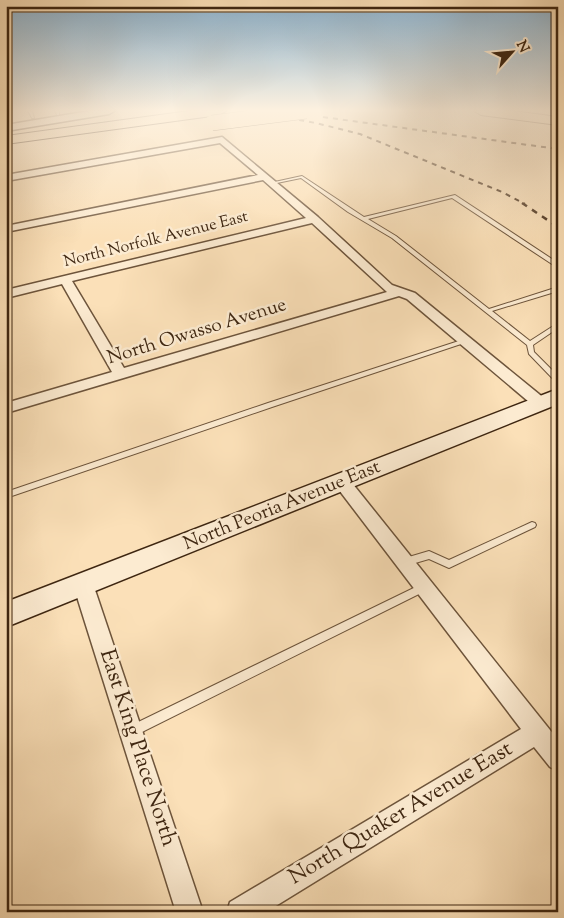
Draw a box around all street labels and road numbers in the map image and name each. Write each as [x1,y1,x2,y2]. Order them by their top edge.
street label: North Norfolk Avenue East [61,206,251,274]
street label: North Owasso Avenue [104,292,290,372]
street label: North Peoria Avenue East [179,454,385,558]
street label: East King Place North [90,645,184,851]
street label: North Quaker Avenue East [283,734,520,894]

